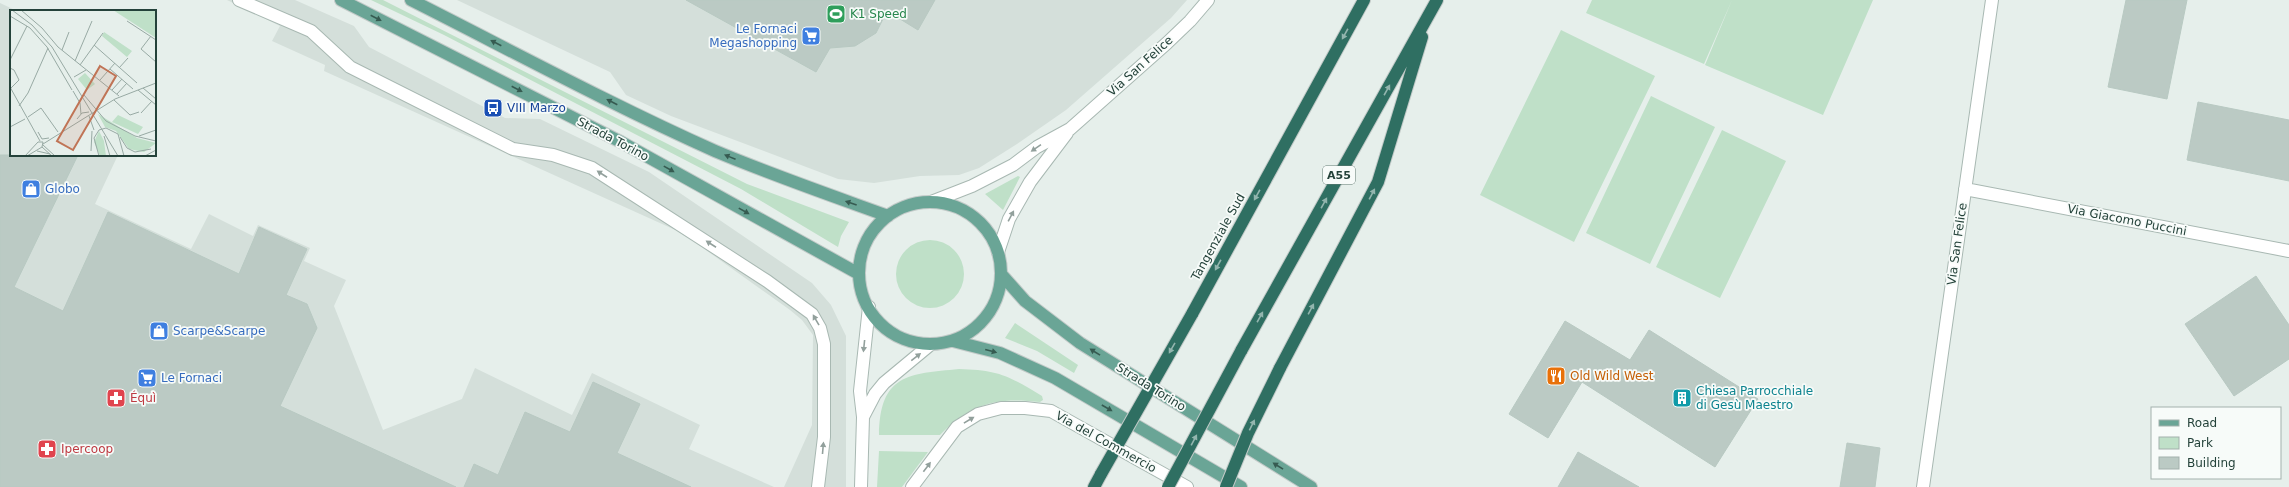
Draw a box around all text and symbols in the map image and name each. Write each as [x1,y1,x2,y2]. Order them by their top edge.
sports icon: K1 Speed [825,3,847,25]
place label: K1 Speed [850,7,907,21]
inset map [10,10,156,156]
one-way arrow [370,14,382,21]
place label: Le Fornaci Megashopping [709,22,797,50]
supermarket icon: Le Fornaci Megashopping [800,25,822,47]
one-way arrow [1341,28,1348,40]
street label: Via San Felice [1104,33,1176,99]
one-way arrow [490,40,502,46]
one-way arrow [1384,84,1390,96]
one-way arrow [511,86,523,92]
bus stop icon: VIII Marzo [482,97,504,119]
one-way arrow [606,99,618,105]
place label: VIII Marzo [507,101,566,115]
street label: Strada Torino [575,114,651,164]
one-way arrow [1030,145,1042,152]
one-way arrow [724,153,736,159]
one-way arrow [663,166,675,173]
road number: A55 [1323,166,1355,184]
one-way arrow [596,170,607,178]
shop icon: Globo [20,178,42,200]
place label: Globo [45,182,80,196]
one-way arrow [1369,188,1375,200]
one-way arrow [1254,189,1260,201]
street label: Tangenziale Sud [1188,191,1248,284]
one-way arrow [1320,198,1327,209]
one-way arrow [845,200,857,206]
street label: Via San Felice [1944,202,1970,286]
street label: Via Giacomo Puccini [2066,202,2188,238]
one-way arrow [738,207,750,214]
one-way arrow [1008,210,1015,222]
one-way arrow [705,241,717,248]
one-way arrow [1215,259,1222,271]
one-way arrow [1308,303,1314,315]
one-way arrow [1257,311,1264,323]
one-way arrow [812,314,819,326]
shop icon: Scarpe&Scarpe [148,320,170,342]
place label: Scarpe&Scarpe [173,324,265,338]
one-way arrow [861,339,868,352]
one-way arrow [1169,342,1176,354]
one-way arrow [984,348,997,354]
one-way arrow [1089,349,1101,356]
one-way arrow [910,352,921,361]
street label: Strada Torino [1114,360,1188,414]
restaurant icon: Old Wild West [1545,365,1567,387]
supermarket icon: Le Fornaci [136,367,158,389]
place label: Old Wild West [1570,369,1654,383]
place label: Le Fornaci [161,371,222,385]
place label: Chiesa Parrocchiale di Gesù Maestro [1696,384,1813,412]
pharmacy icon: Équì [105,387,127,409]
building icon: Chiesa Parrocchiale di Gesù Maestro [1671,387,1693,409]
place label: Équì [130,390,156,405]
one-way arrow [1101,405,1113,412]
legend [2151,407,2281,479]
street label: Via del Commercio [1053,408,1159,476]
one-way arrow [964,416,974,424]
text: Road [2187,416,2217,430]
one-way arrow [1249,420,1255,431]
one-way arrow [1190,434,1197,446]
text: Park [2187,436,2213,450]
pharmacy icon: Ipercoop [36,438,58,460]
place label: Ipercoop [61,442,113,456]
one-way arrow [820,442,826,454]
text: Building [2187,456,2236,470]
one-way arrow [923,462,931,473]
one-way arrow [1272,463,1284,470]

